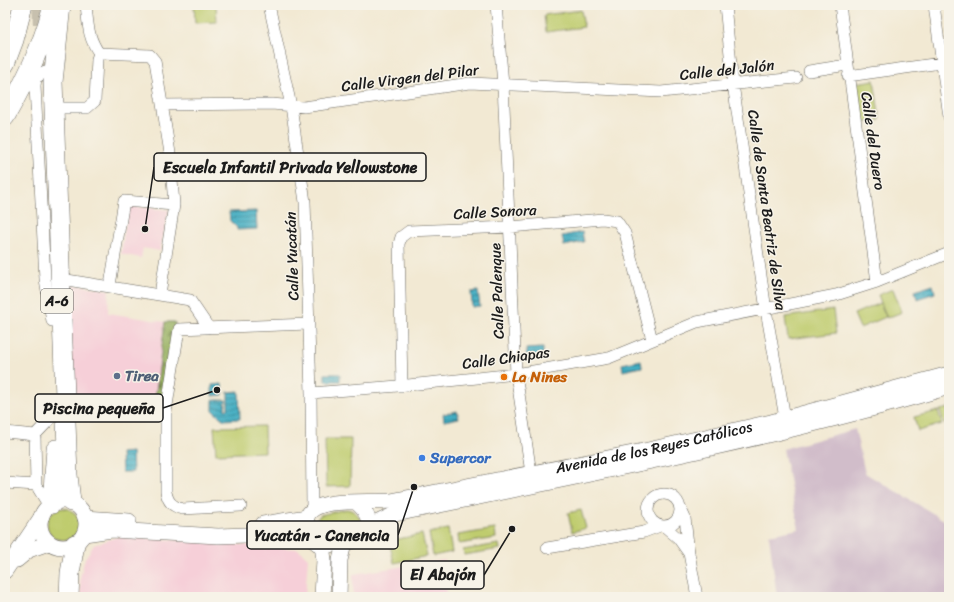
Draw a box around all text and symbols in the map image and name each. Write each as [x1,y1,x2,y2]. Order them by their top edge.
street label: Calle del Jalón [678,52,776,88]
street label: Calle Virgen del Pilar [340,57,481,99]
street label: Calle del Duero [853,90,893,192]
street label: Calle de Santa Beatriz de Silva [740,108,794,312]
callout: Escuela Infantil Privada Yellowstone [154,153,426,181]
text: Escuela Infantil Privada Yellowstone [163,153,418,182]
street label: Calle Sonora [453,197,538,227]
street label: Calle Yucatán [277,211,307,301]
street label: Calle Palenque [482,243,512,339]
road number: A-6 [41,289,73,313]
street label: Calle Chiapas [460,339,552,377]
place label: Tirea [125,363,159,389]
place label: La Nines [512,364,568,390]
marker: Tirea [112,371,122,381]
marker: La Nines [499,372,509,382]
callout: Piscina pequeña [35,394,163,422]
text: Piscina pequeña [43,394,155,423]
street label: Avenida de los Reyes Católicos [552,413,756,481]
place label: Supercor [429,445,492,471]
marker: Supercor [417,453,427,463]
callout: Yucatán - Canencia [247,521,398,549]
text: Yucatán - Canencia [254,521,390,550]
text: El Abajón [410,560,476,589]
callout: El Abajón [401,561,484,589]

